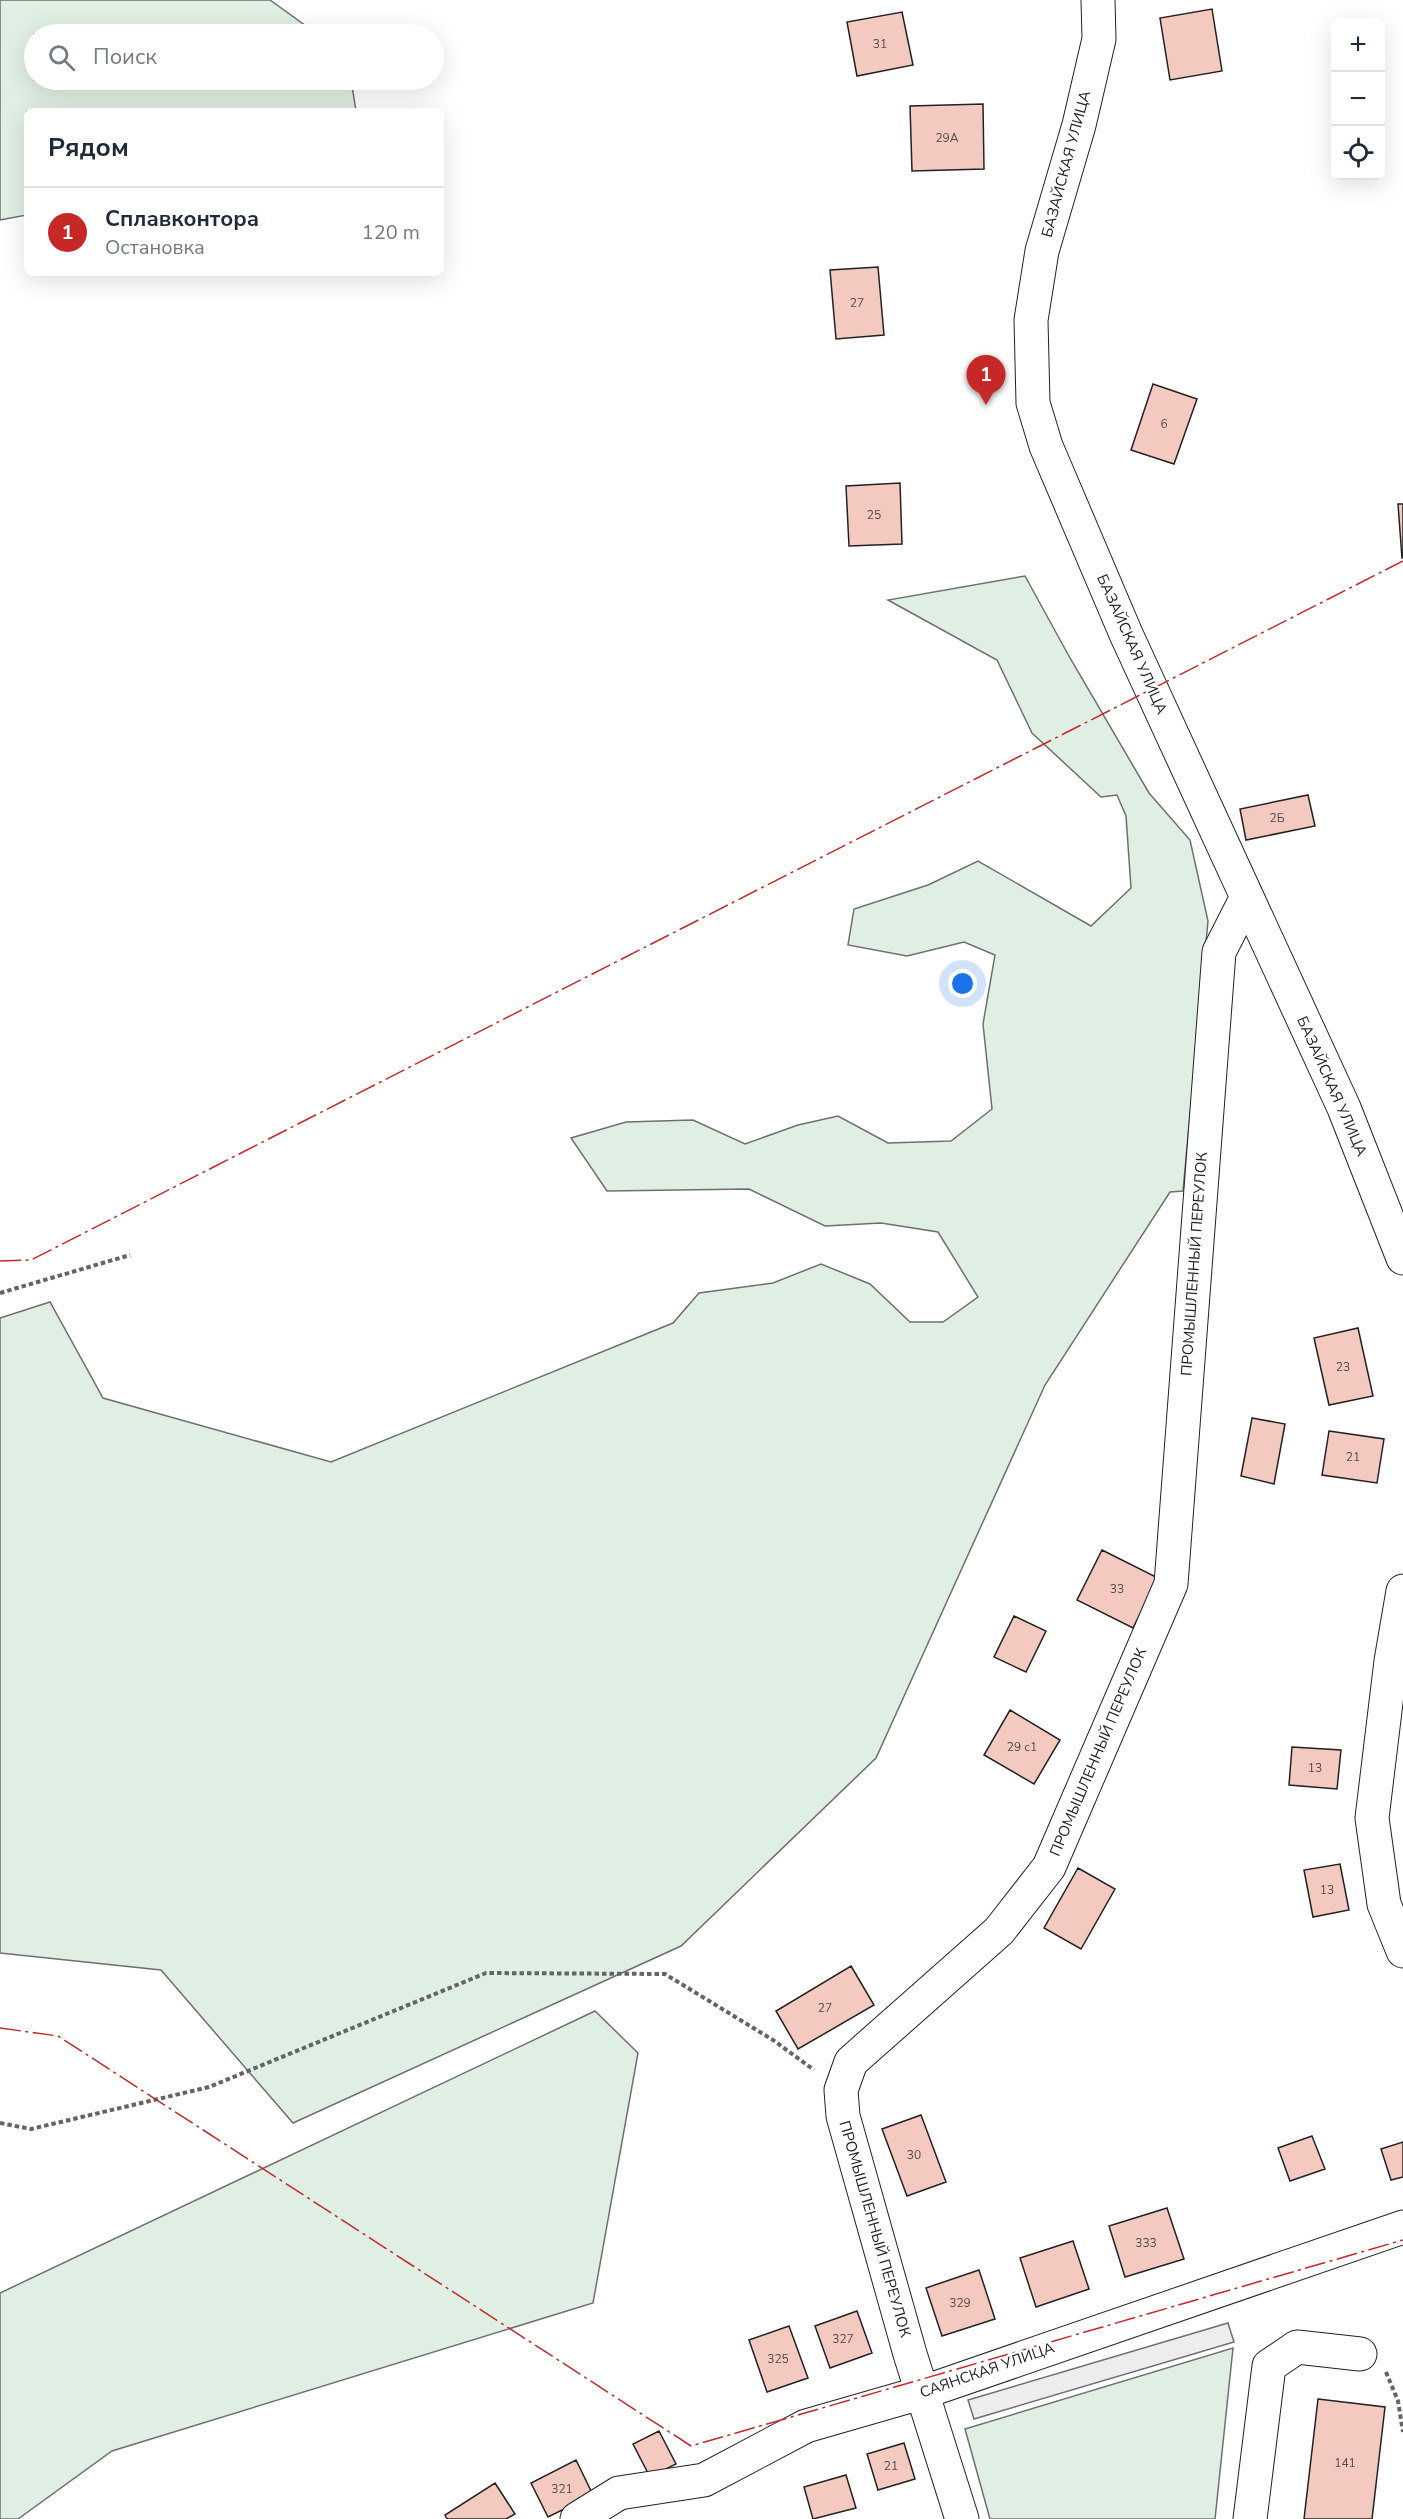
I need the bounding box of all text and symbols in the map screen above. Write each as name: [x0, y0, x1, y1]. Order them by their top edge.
map controls: [1331, 18, 1385, 180]
button: +: [1331, 18, 1385, 72]
search box: [24, 24, 444, 90]
house number: 31: [873, 36, 887, 52]
icon: search: [45, 41, 78, 74]
text: Поиск: [93, 42, 157, 72]
button: −: [1331, 72, 1385, 126]
street label: БАЗАЙСКАЯ УЛИЦА: [1037, 88, 1095, 240]
button: locate: [1331, 126, 1385, 180]
text: Рядом: [48, 130, 129, 165]
house number: 29А: [935, 130, 959, 146]
text: Сплавконтора: [105, 204, 259, 234]
text: 1: [62, 219, 74, 246]
text: 120 m: [362, 219, 420, 246]
text: Остановка: [105, 234, 205, 261]
house number: 27: [850, 295, 864, 311]
pin: 1: [966, 356, 1006, 405]
house number: 6: [1160, 416, 1168, 432]
house number: 25: [867, 507, 881, 523]
street label: БАЗАЙСКАЯ УЛИЦА: [1092, 571, 1172, 717]
house number: 2Б: [1269, 810, 1285, 826]
your location: [948, 969, 977, 998]
street label: БАЗАЙСКАЯ УЛИЦА: [1292, 1013, 1372, 1159]
street label: ПРОМЫШЛЕННЫЙ ПЕРЕУЛОК: [1176, 1151, 1212, 1377]
house number: 23: [1336, 1359, 1350, 1375]
house number: 21: [1346, 1449, 1360, 1465]
house number: 33: [1110, 1581, 1124, 1597]
street label: ПРОМЫШЛЕННЫЙ ПЕРЕУЛОК: [1045, 1645, 1151, 1859]
house number: 29 с1: [1007, 1739, 1037, 1755]
house number: 13: [1308, 1760, 1322, 1776]
house number: 13: [1320, 1882, 1334, 1898]
house number: 27: [818, 2000, 832, 2016]
street label: ПРОМЫШЛЕННЫЙ ПЕРЕУЛОК: [834, 2118, 916, 2340]
house number: 30: [907, 2147, 921, 2163]
house number: 333: [1135, 2235, 1157, 2251]
house number: 329: [949, 2295, 971, 2311]
house number: 327: [832, 2331, 854, 2347]
street label: САЯНСКАЯ УЛИЦА: [917, 2338, 1057, 2402]
house number: 325: [767, 2351, 789, 2367]
house number: 141: [1334, 2455, 1356, 2471]
house number: 21: [884, 2458, 898, 2474]
house number: 321: [551, 2481, 573, 2497]

